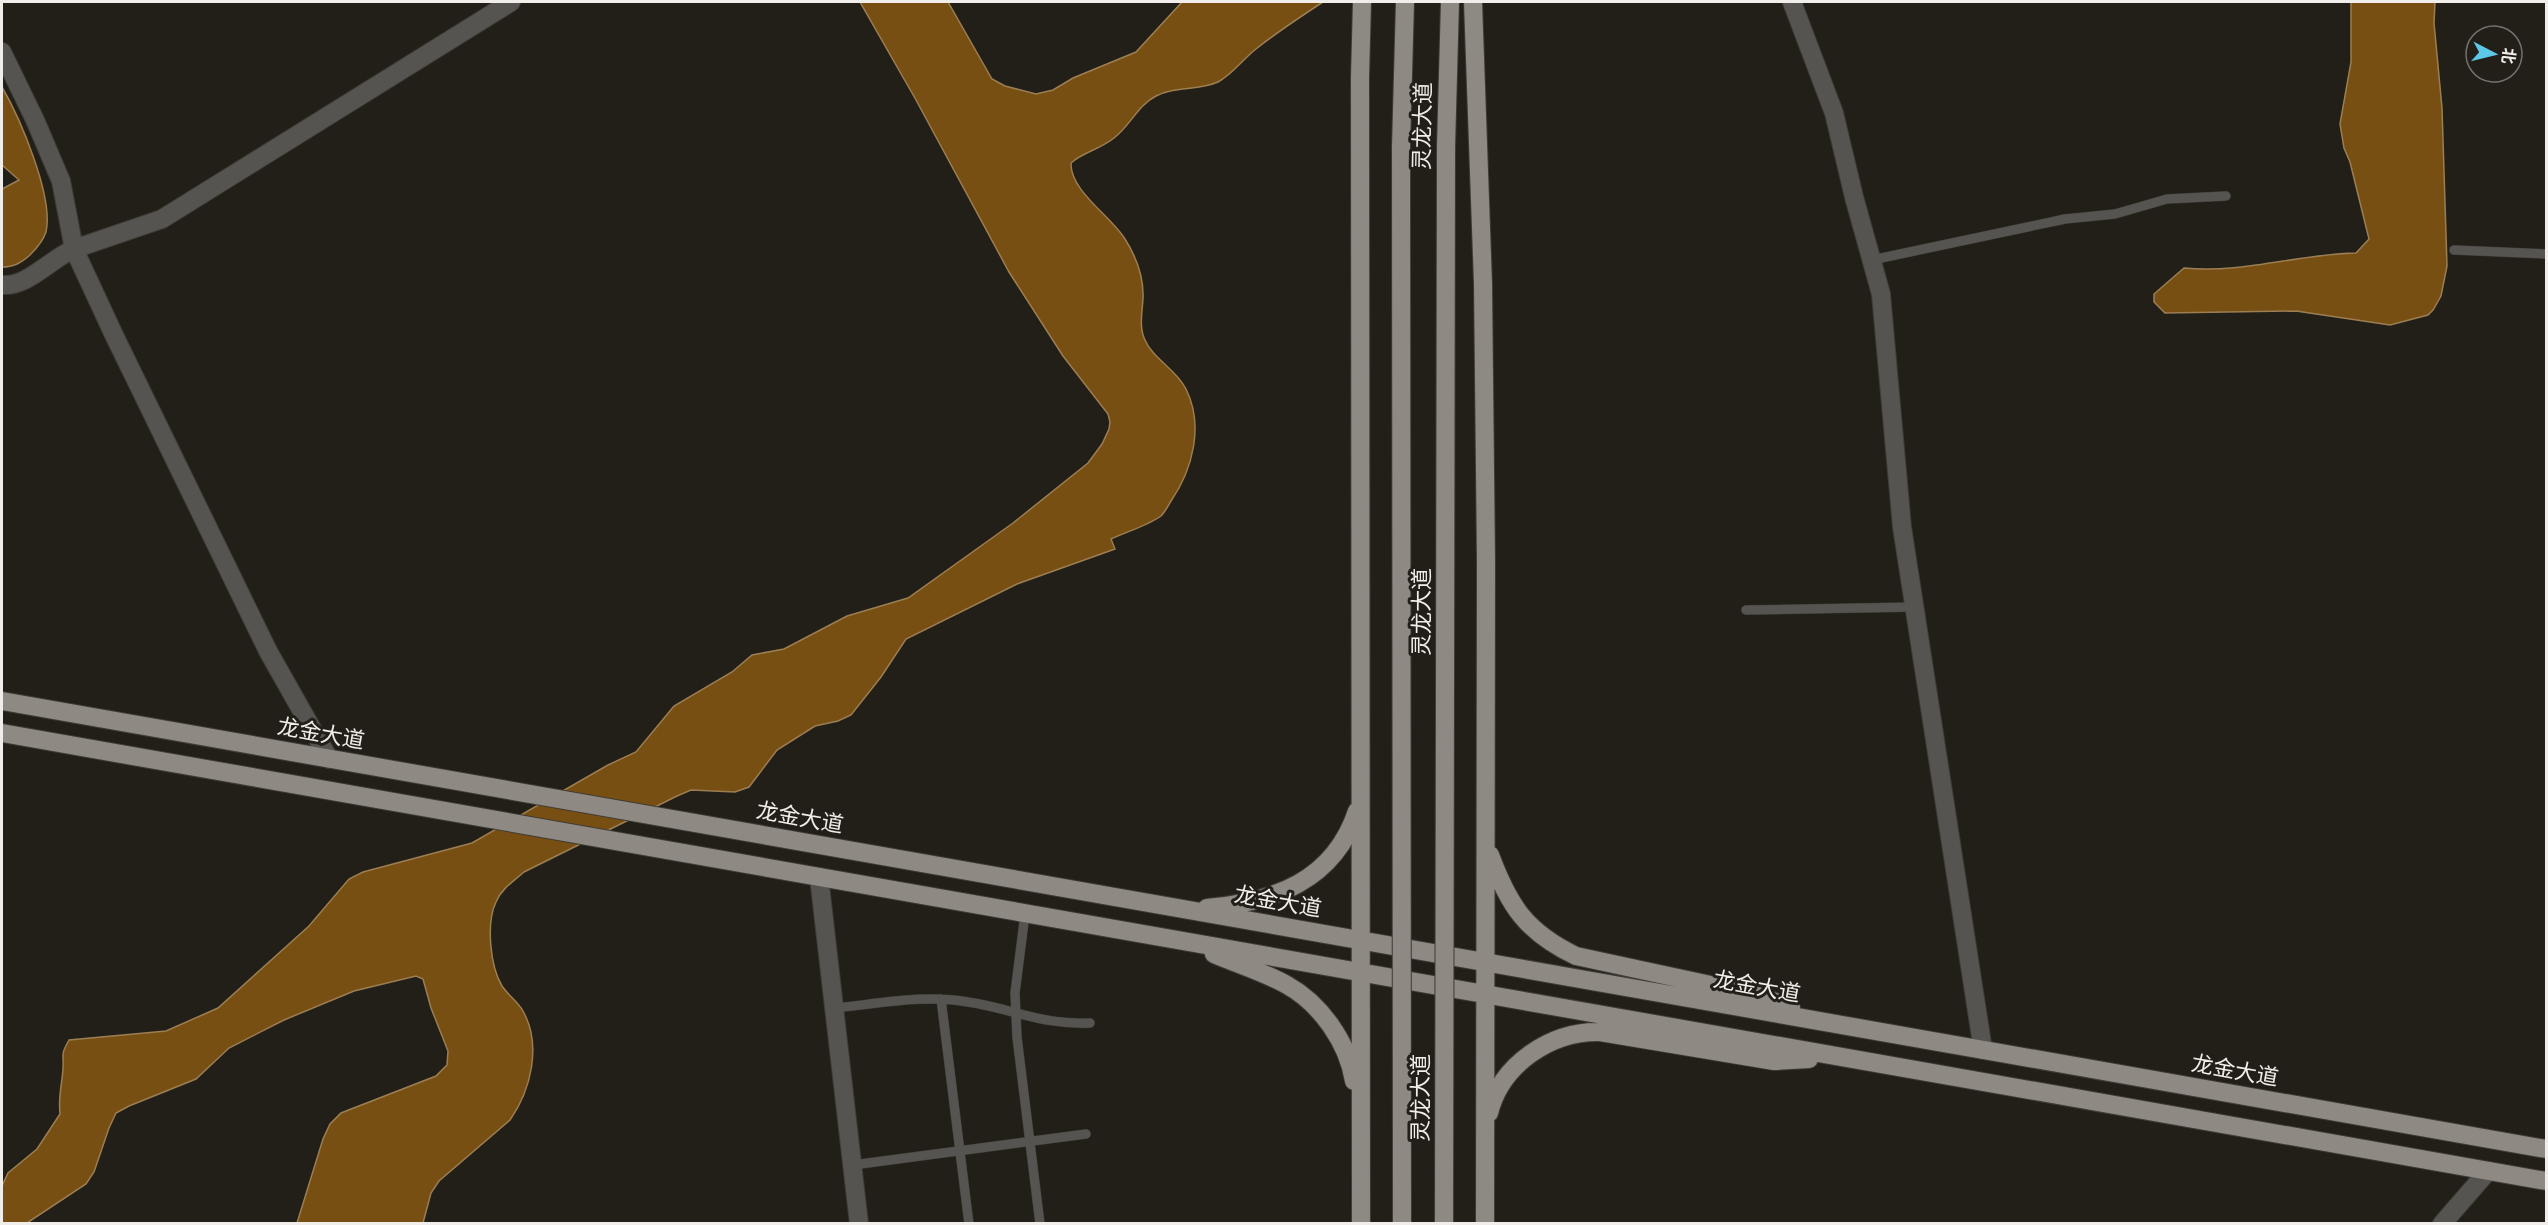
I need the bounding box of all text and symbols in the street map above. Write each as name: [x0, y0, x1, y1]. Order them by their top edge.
north arrow: [2464, 24, 2524, 84]
text: 北: [2496, 46, 2521, 65]
street label: 灵龙大道: [1405, 82, 1439, 170]
street label: 灵龙大道: [1405, 568, 1437, 656]
street label: 龙金大道: [275, 710, 367, 756]
street label: 龙金大道: [754, 794, 846, 840]
street label: 龙金大道: [1232, 878, 1324, 924]
street label: 龙金大道: [1711, 963, 1803, 1009]
street label: 龙金大道: [2189, 1047, 2281, 1093]
street label: 灵龙大道: [1404, 1054, 1436, 1142]

